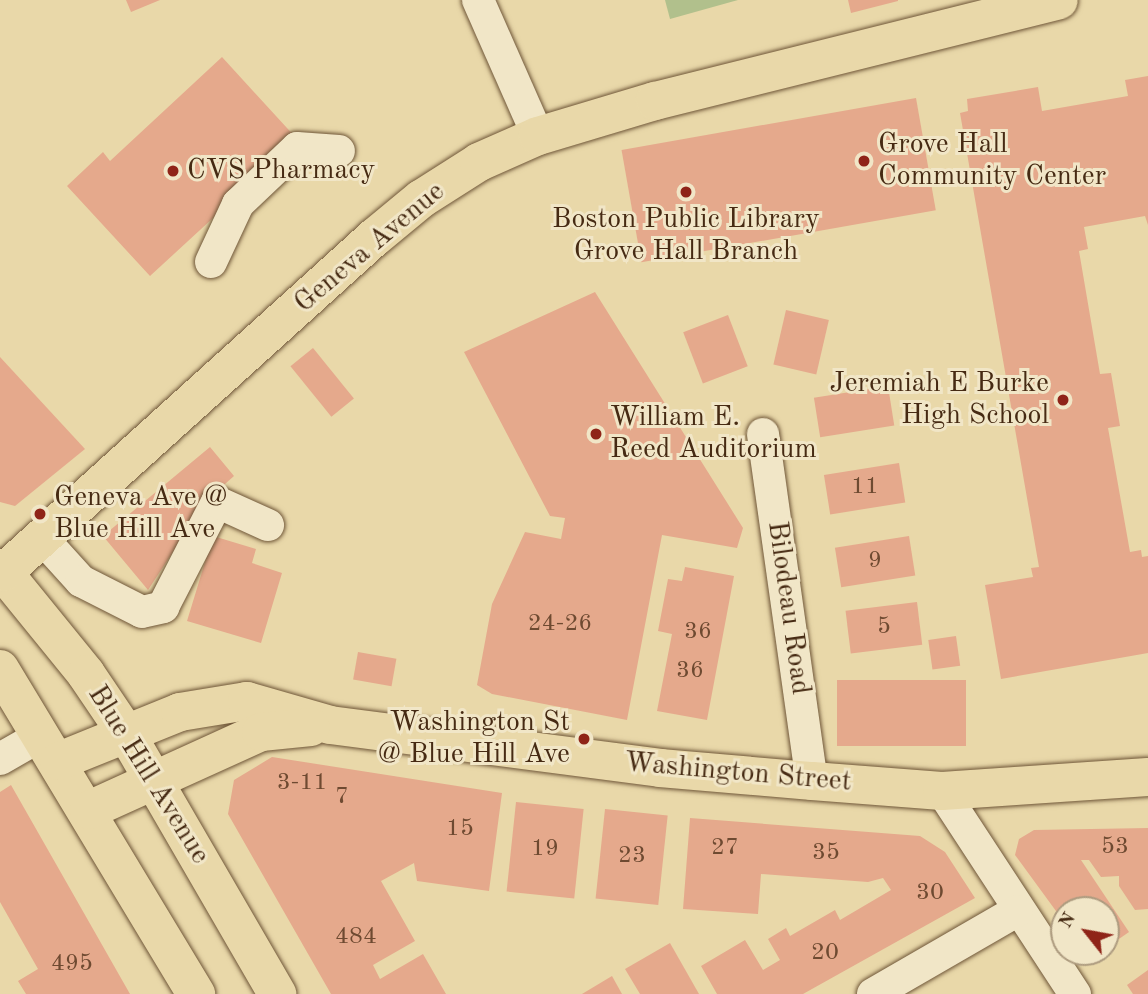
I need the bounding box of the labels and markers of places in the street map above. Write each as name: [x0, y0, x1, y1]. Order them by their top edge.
place label: Grove Hall Community Center: [878, 128, 1106, 194]
marker: Grove Hall Community Center: [856, 153, 872, 169]
place label: CVS Pharmacy: [187, 154, 375, 188]
marker: CVS Pharmacy: [165, 163, 181, 179]
marker: Boston Public Library Grove Hall Branch: [678, 184, 694, 200]
place label: Boston Public Library Grove Hall Branch: [552, 203, 820, 269]
place label: Jeremiah E Burke High School: [830, 367, 1049, 433]
marker: Jeremiah E Burke High School: [1055, 392, 1071, 408]
place label: William E. Reed Auditorium: [610, 401, 817, 467]
marker: William E. Reed Auditorium: [588, 426, 604, 442]
place label: Geneva Ave @ Blue Hill Ave: [54, 481, 227, 547]
marker: Geneva Ave @ Blue Hill Ave: [32, 506, 48, 522]
place label: Washington St @ Blue Hill Ave: [378, 706, 570, 772]
marker: Washington St @ Blue Hill Ave: [576, 731, 592, 747]

